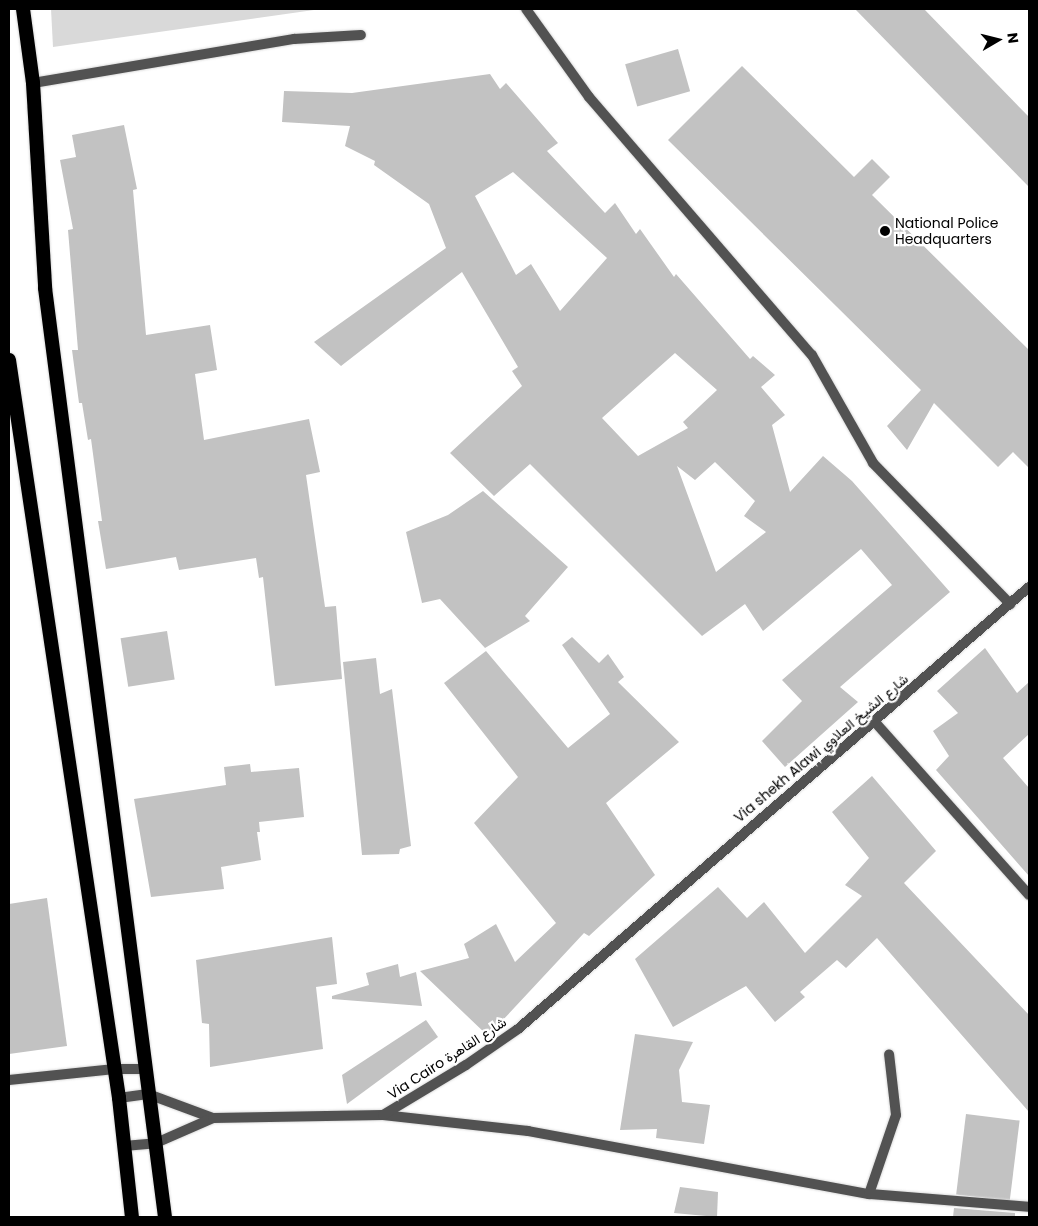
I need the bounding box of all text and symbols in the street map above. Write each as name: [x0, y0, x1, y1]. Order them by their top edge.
north arrow: [973, 15, 1023, 65]
text: N: [1002, 31, 1023, 45]
place label: National Police Headquarters: [895, 215, 999, 248]
marker: National Police Headquarters: [879, 225, 891, 237]
street label: Via shekh Alawi شارع الشيخ العلاوي: [731, 670, 911, 826]
street label: Via Cairo شارع القاهرة: [385, 1013, 509, 1103]

